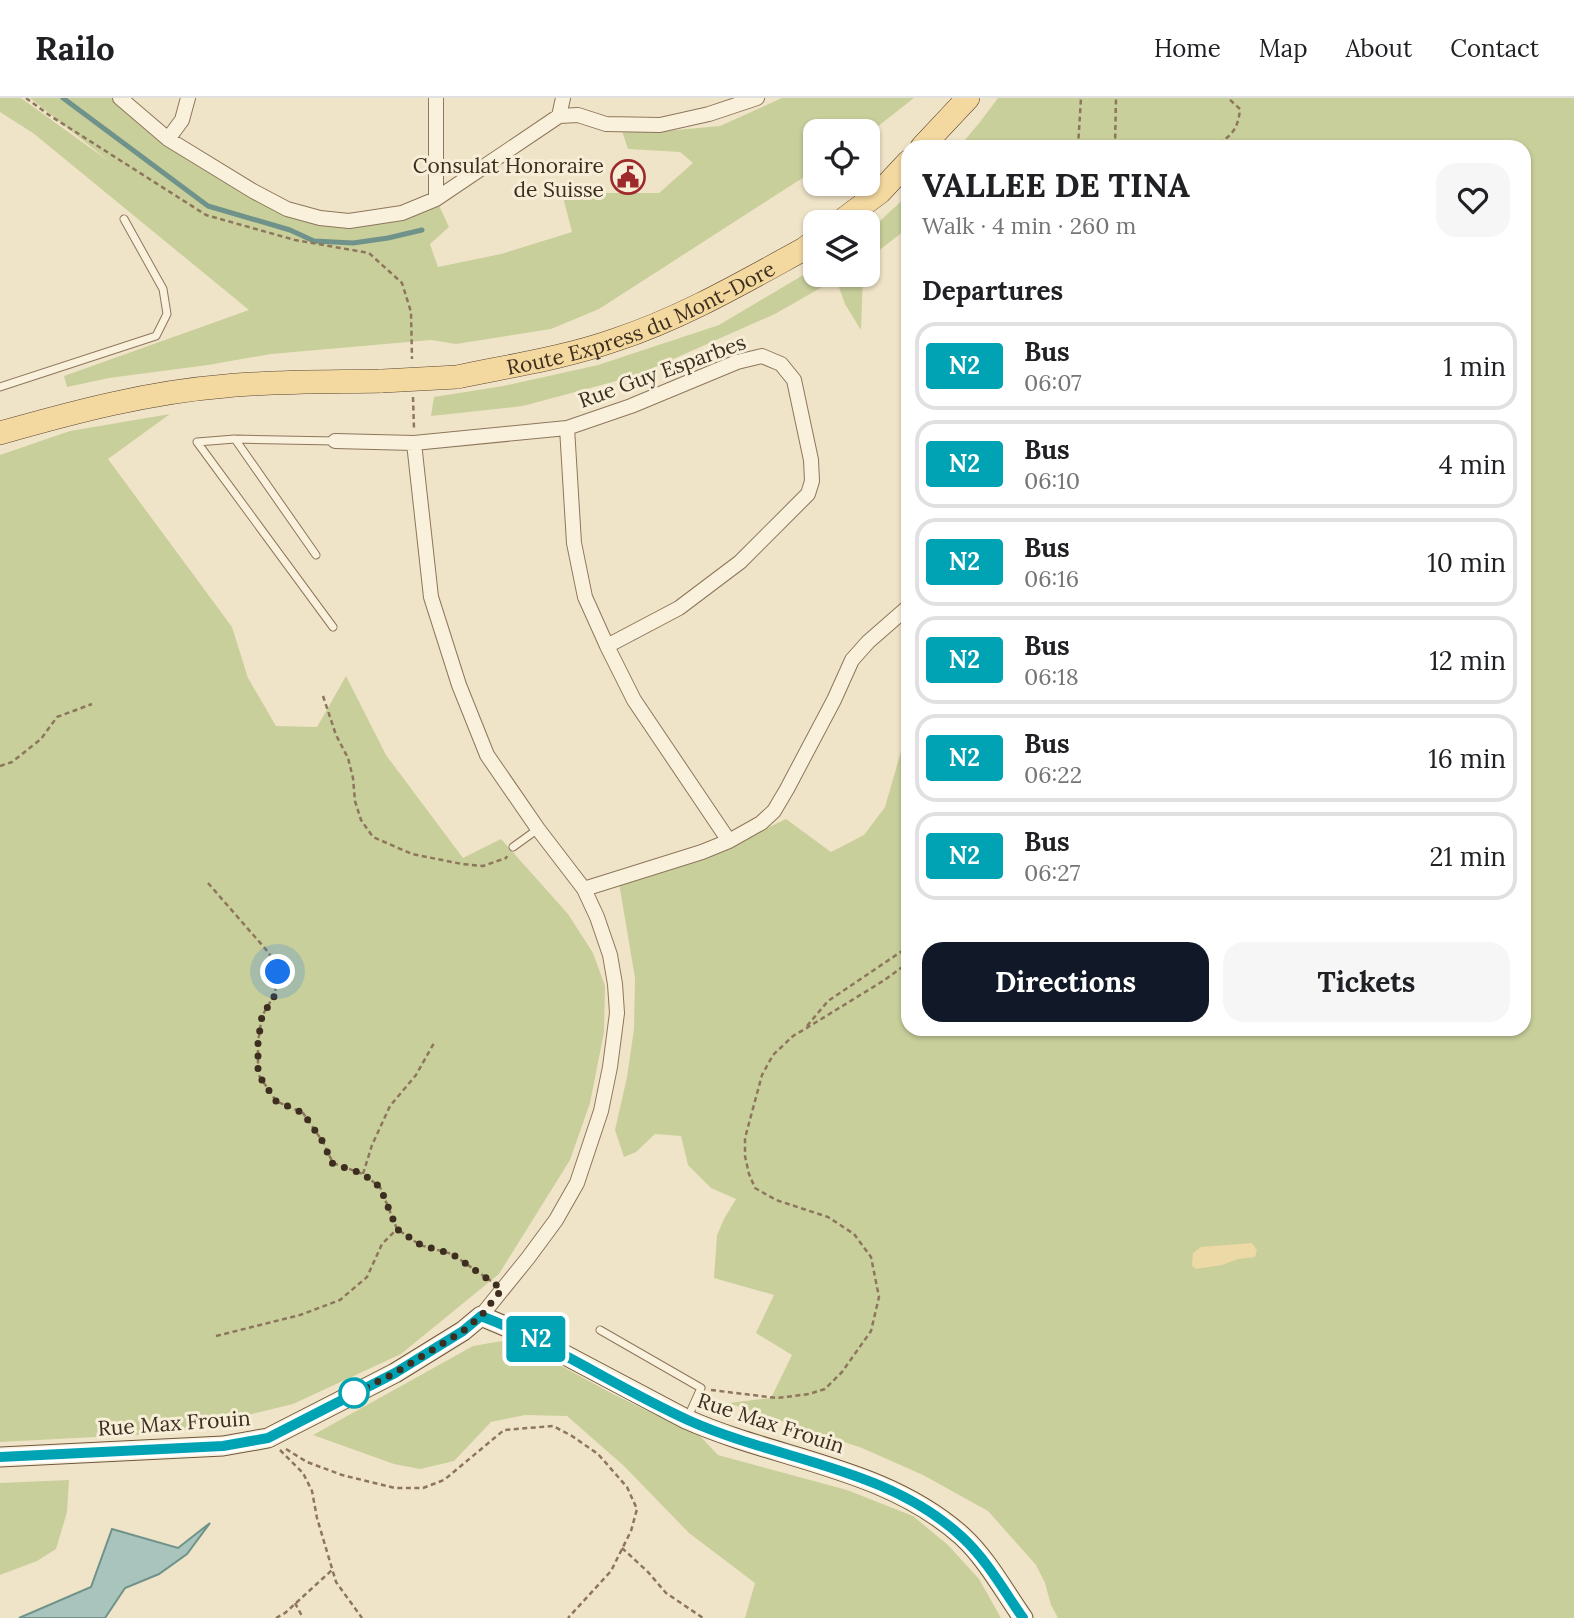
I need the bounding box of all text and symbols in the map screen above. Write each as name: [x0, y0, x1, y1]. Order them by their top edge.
text: Railo: [35, 27, 115, 69]
text: Home: [1154, 33, 1221, 64]
text: Map: [1259, 33, 1308, 64]
text: About: [1346, 33, 1412, 64]
text: Contact: [1450, 33, 1539, 64]
map controls: [803, 119, 880, 287]
button: locate: [803, 119, 880, 196]
place label: Consulat Honoraire de Suisse: [413, 152, 604, 203]
public building icon: Consulat Honoraire de Suisse: [609, 158, 647, 196]
button: heart: [1436, 163, 1510, 237]
text: VALLEE DE TINA: [922, 164, 1190, 206]
button: layers: [803, 210, 880, 287]
text: Walk · 4 min · 260 m: [922, 211, 1136, 240]
street label: Route Express du Mont-Dore: [504, 254, 779, 380]
text: Departures: [922, 274, 1063, 307]
street label: Rue Guy Esparbes: [575, 328, 749, 414]
text: Bus: [1024, 335, 1070, 368]
text: N2: [949, 350, 980, 381]
text: 1 min: [1443, 350, 1506, 383]
text: 06:07: [1024, 368, 1082, 397]
text: Bus: [1024, 433, 1070, 466]
text: N2: [949, 448, 980, 479]
text: 4 min: [1439, 448, 1506, 481]
text: 06:10: [1024, 466, 1080, 495]
text: Bus: [1024, 531, 1070, 564]
text: N2: [949, 546, 980, 577]
text: 10 min: [1427, 546, 1506, 579]
text: 06:16: [1024, 564, 1079, 593]
text: Bus: [1024, 629, 1070, 662]
text: N2: [949, 644, 980, 675]
text: 12 min: [1429, 644, 1506, 677]
text: 06:18: [1024, 662, 1079, 691]
text: Bus: [1024, 727, 1070, 760]
text: N2: [949, 742, 980, 773]
text: 16 min: [1428, 742, 1506, 775]
text: 06:22: [1024, 760, 1082, 789]
text: Bus: [1024, 825, 1070, 858]
text: N2: [949, 840, 980, 871]
text: 21 min: [1429, 840, 1506, 873]
text: 06:27: [1024, 858, 1080, 887]
button: Directions: [922, 942, 1209, 1022]
button: Tickets: [1223, 942, 1510, 1022]
your location: [260, 954, 295, 989]
line badge: N2: [504, 1316, 568, 1362]
text: N2: [520, 1323, 552, 1354]
unlabelled marker: [339, 1378, 369, 1408]
street label: Rue Max Frouin: [694, 1387, 848, 1460]
street label: Rue Max Frouin: [97, 1404, 252, 1442]

